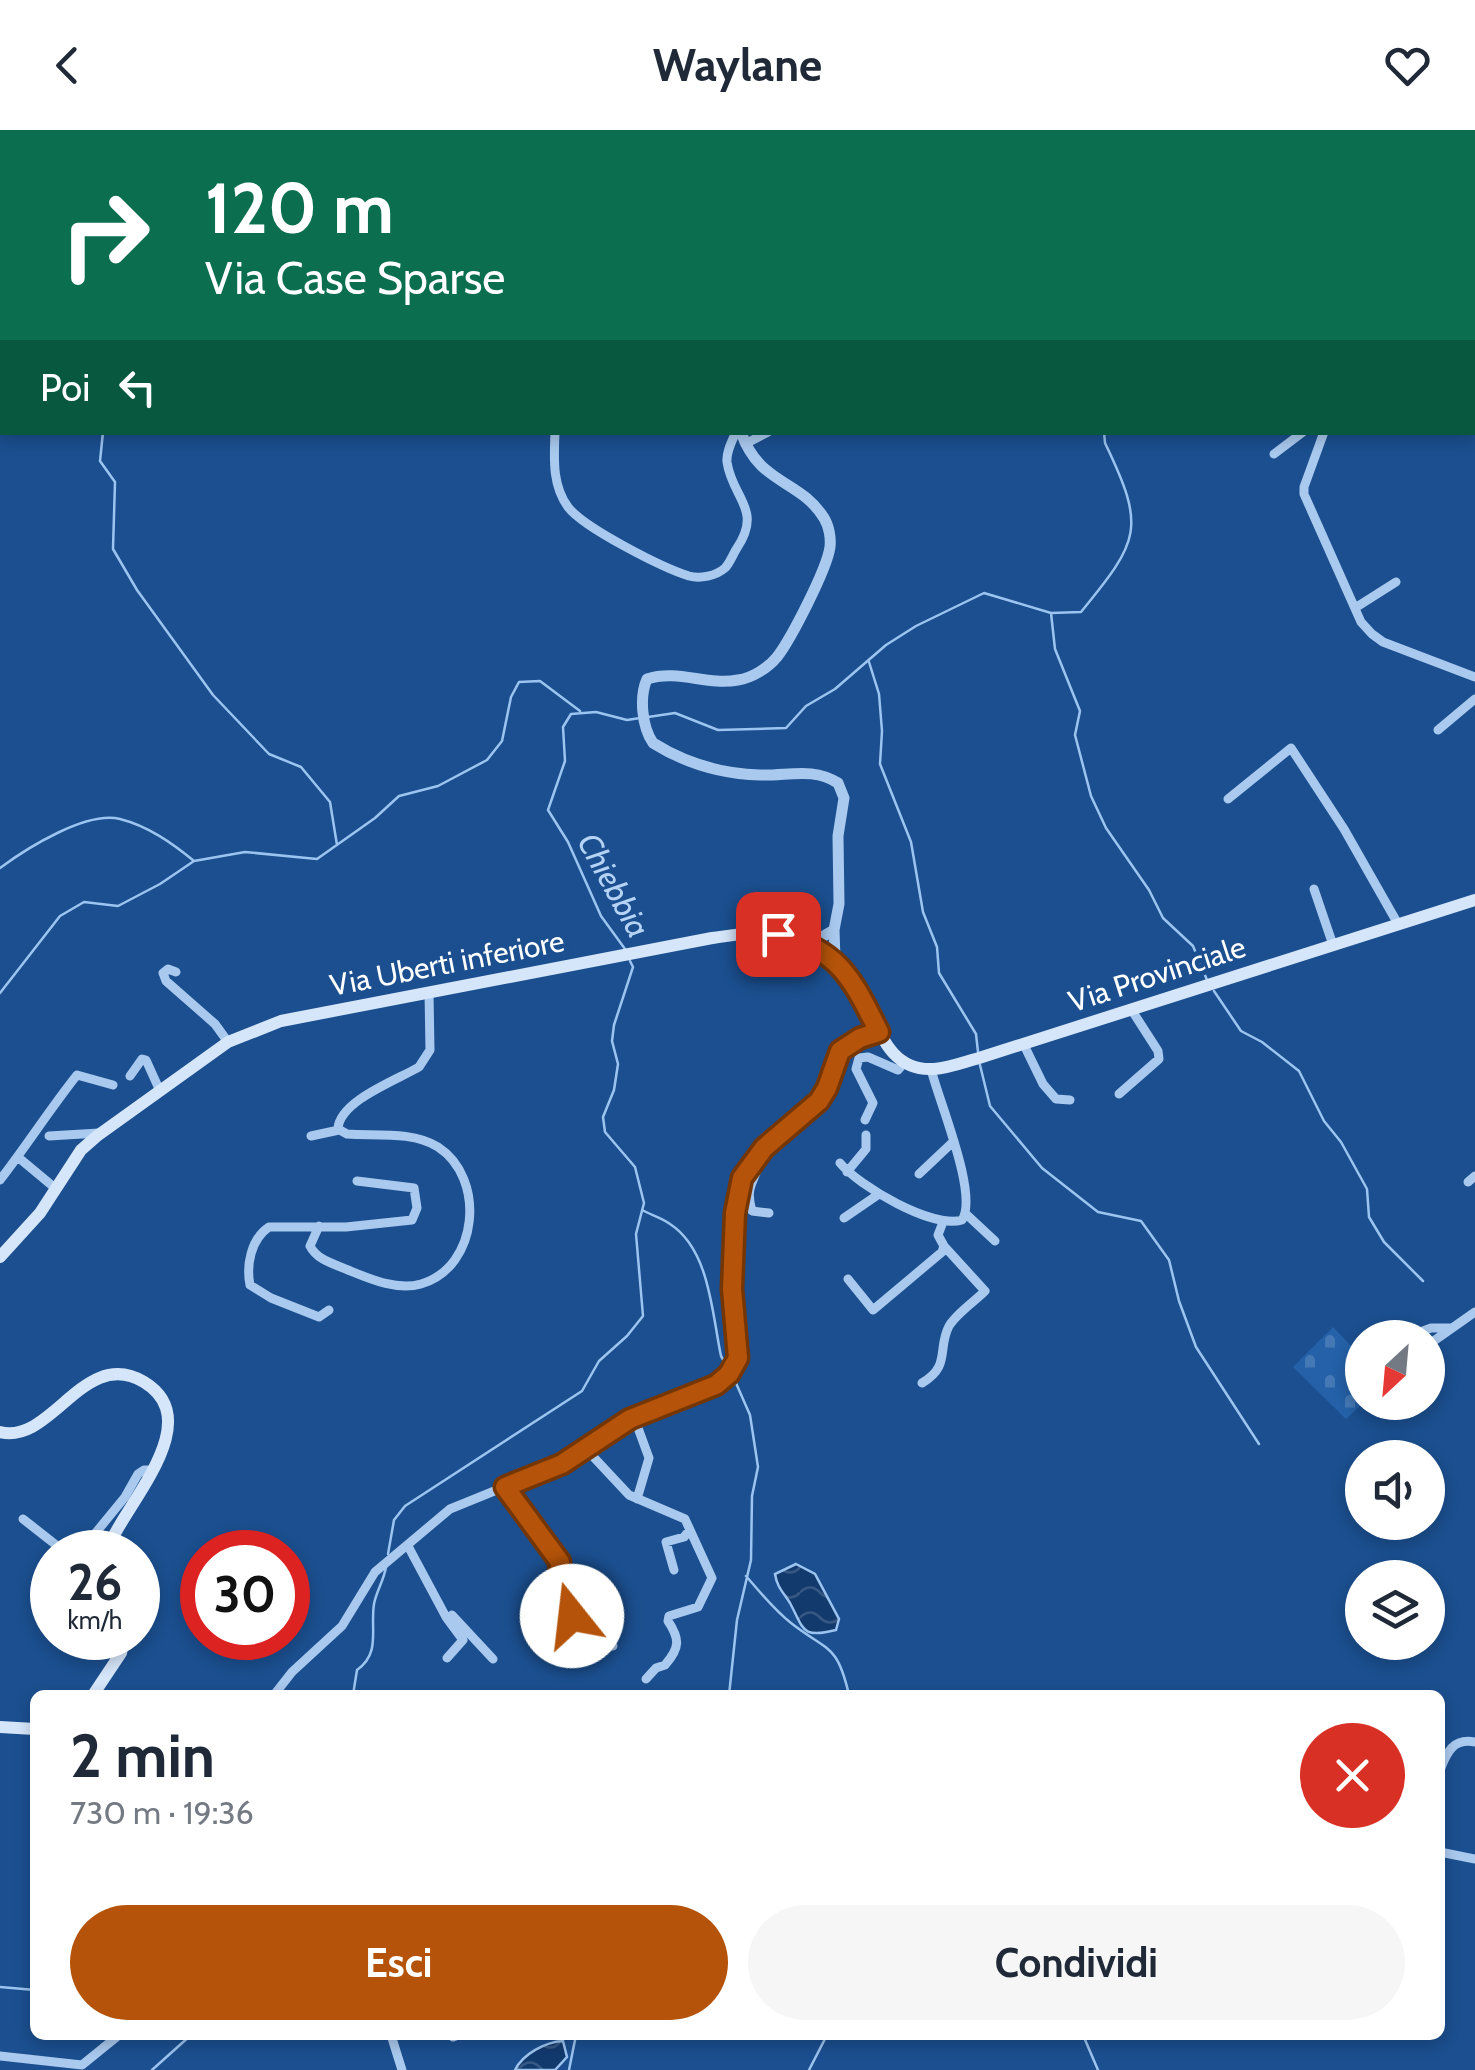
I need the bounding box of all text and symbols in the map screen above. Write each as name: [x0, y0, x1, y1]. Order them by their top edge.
icon: back: [40, 38, 95, 93]
text: Waylane: [653, 38, 822, 92]
icon: heart: [1380, 38, 1435, 93]
text: 120 m: [205, 165, 394, 251]
icon: right: [40, 170, 170, 300]
text: Via Case Sparse: [205, 251, 505, 305]
icon: left: [110, 360, 165, 415]
text: Poi: [40, 364, 90, 411]
water label: Chiebbia: [570, 826, 658, 944]
pin: [736, 892, 821, 977]
icon: arrive: [751, 907, 806, 962]
street label: Via Uberti inferiore: [327, 922, 567, 1004]
street label: Via Provinciale: [1064, 928, 1250, 1020]
north arrow: [1345, 1320, 1445, 1420]
map controls: [1345, 1320, 1445, 1660]
button: sound: [1345, 1440, 1445, 1540]
speed limit sign: 30: [180, 1530, 310, 1660]
text: 26: [68, 1552, 122, 1613]
button: layers: [1345, 1560, 1445, 1660]
position arrow: [520, 1564, 624, 1668]
text: km/h: [68, 1605, 122, 1635]
text: 2 min: [70, 1719, 215, 1792]
button: close: [1300, 1723, 1405, 1828]
text: 730 m · 19:36: [70, 1793, 254, 1832]
button: Esci: [70, 1905, 728, 2020]
button: Condividi: [748, 1905, 1405, 2020]

